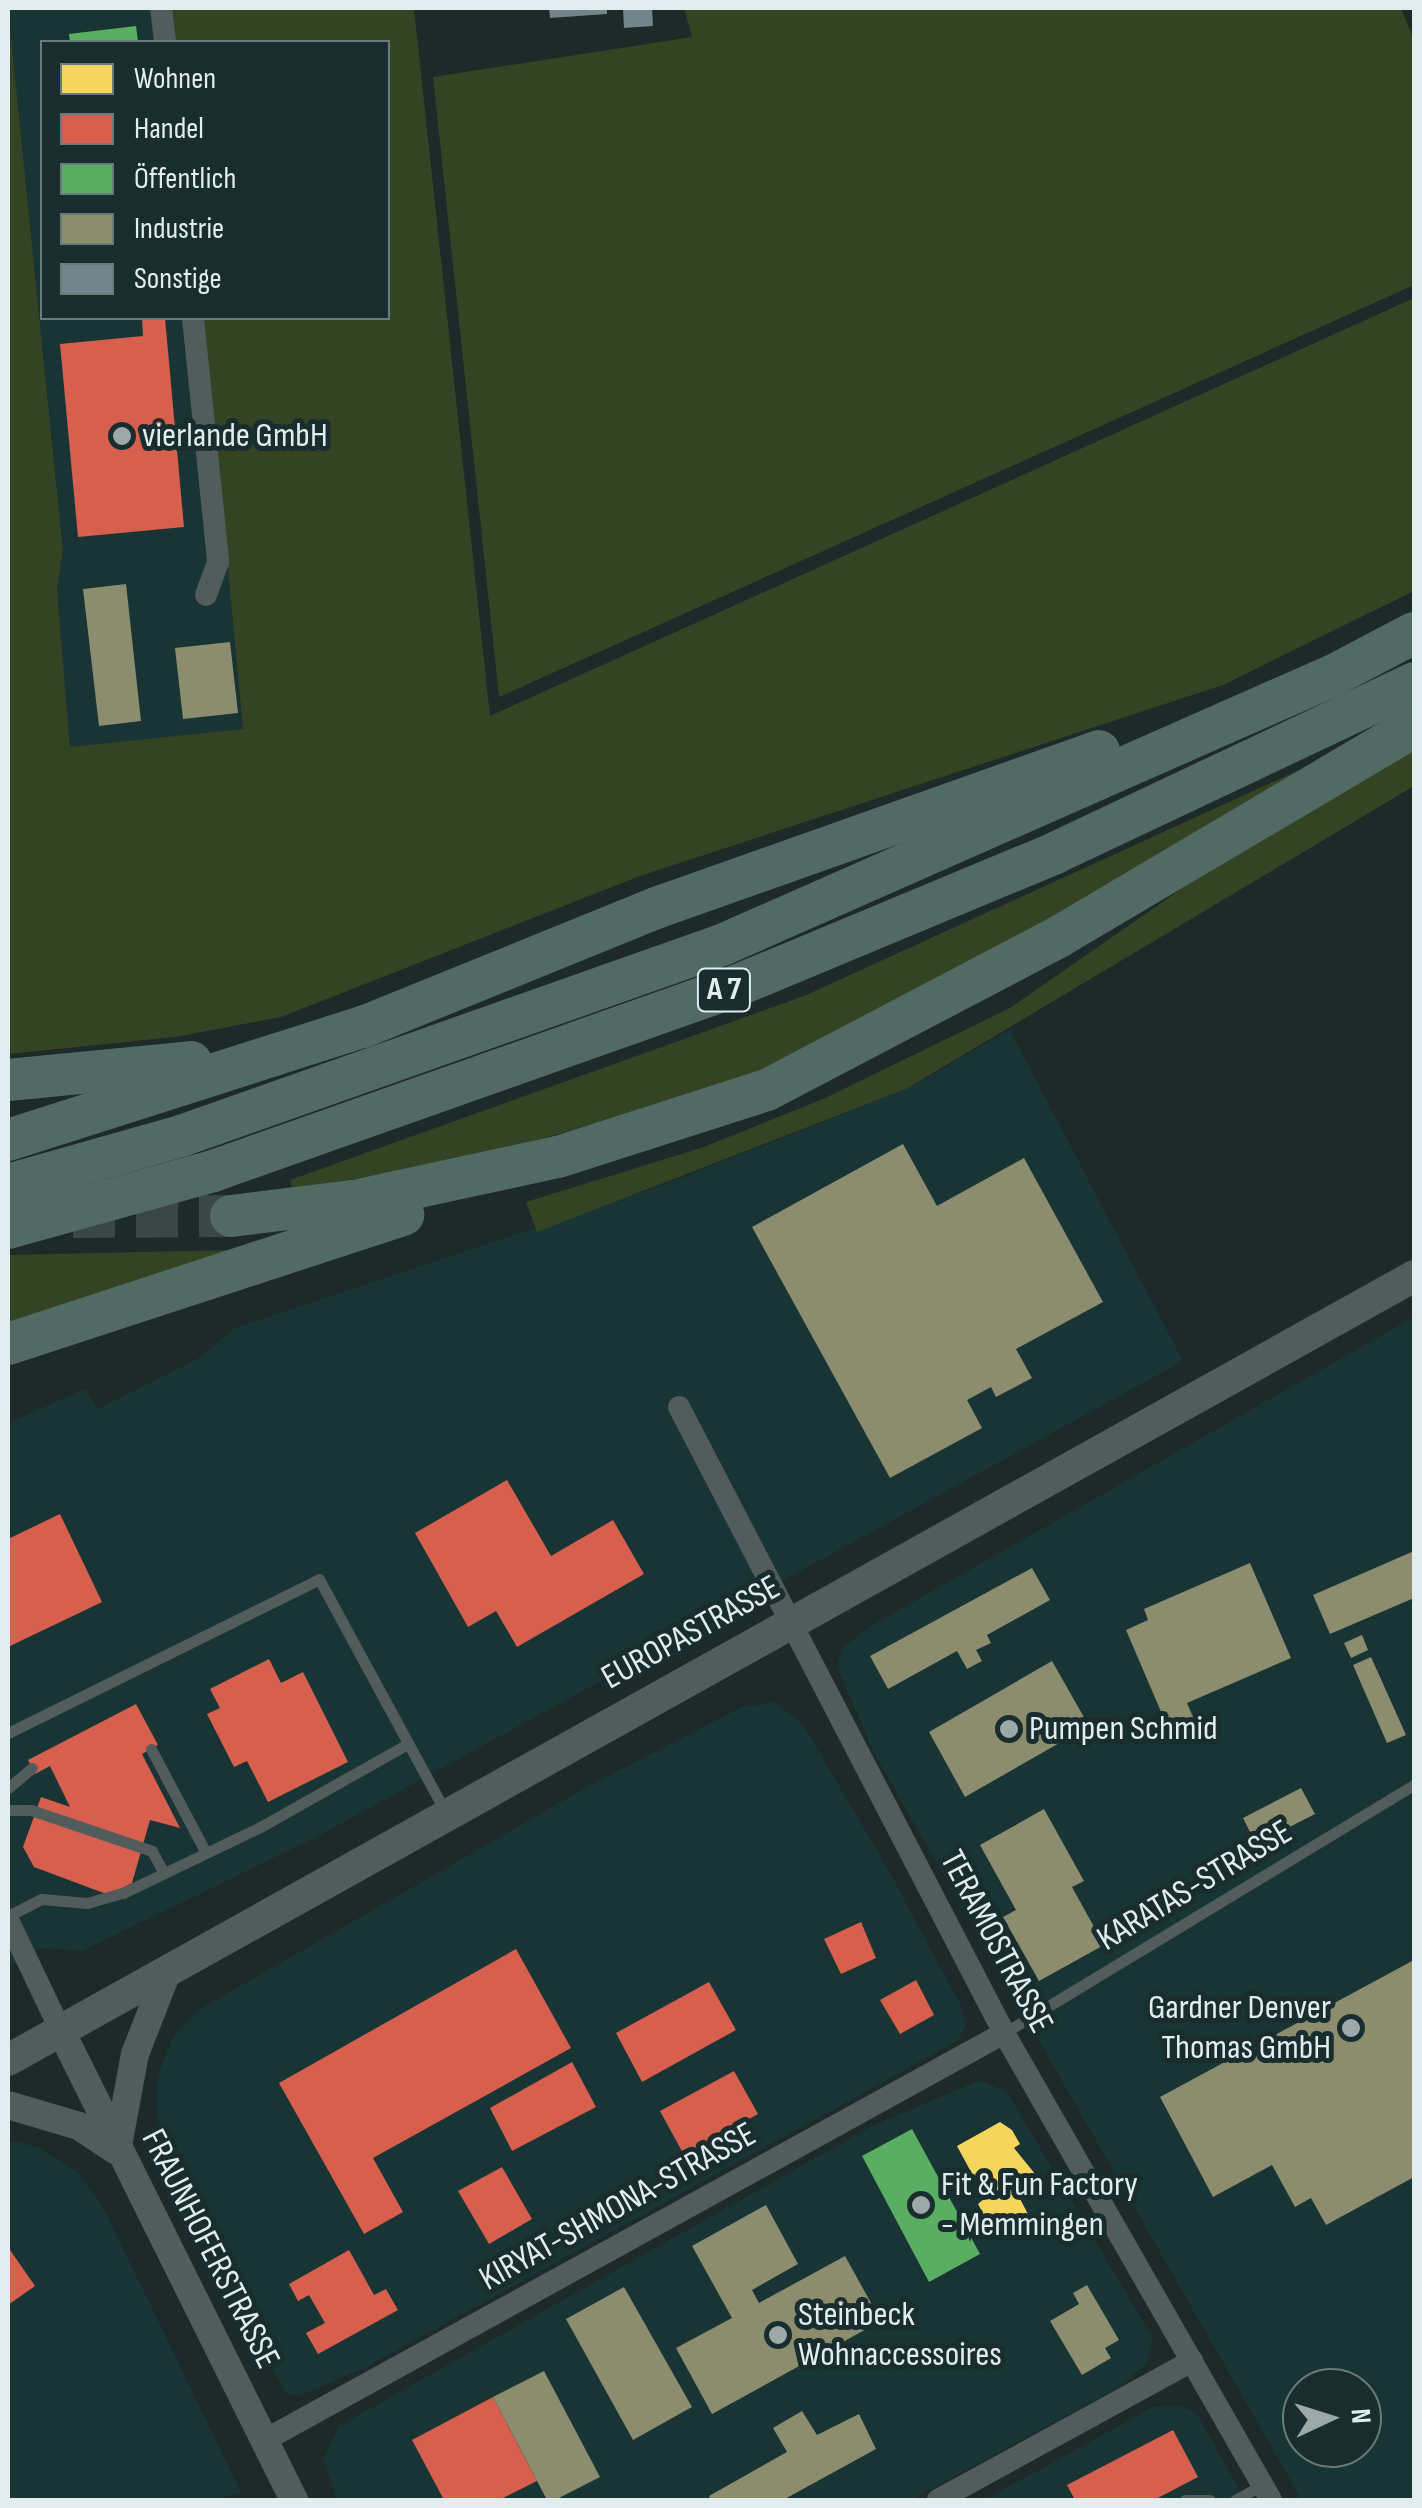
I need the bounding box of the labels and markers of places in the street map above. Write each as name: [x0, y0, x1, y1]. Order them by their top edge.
place label: vierlande GmbH: [142, 415, 328, 457]
marker: vierlande GmbH: [111, 425, 133, 447]
place label: Pumpen Schmid: [1029, 1708, 1218, 1750]
marker: Pumpen Schmid: [998, 1718, 1020, 1740]
place label: Gardner Denver Thomas GmbH: [1148, 1987, 1331, 2069]
marker: Gardner Denver Thomas GmbH: [1340, 2017, 1362, 2039]
place label: Fit & Fun Factory - Memmingen: [941, 2164, 1138, 2246]
marker: Fit & Fun Factory - Memmingen: [910, 2194, 932, 2216]
place label: Steinbeck Wohnaccessoires: [798, 2294, 1002, 2376]
marker: Steinbeck Wohnaccessoires: [767, 2324, 789, 2346]

